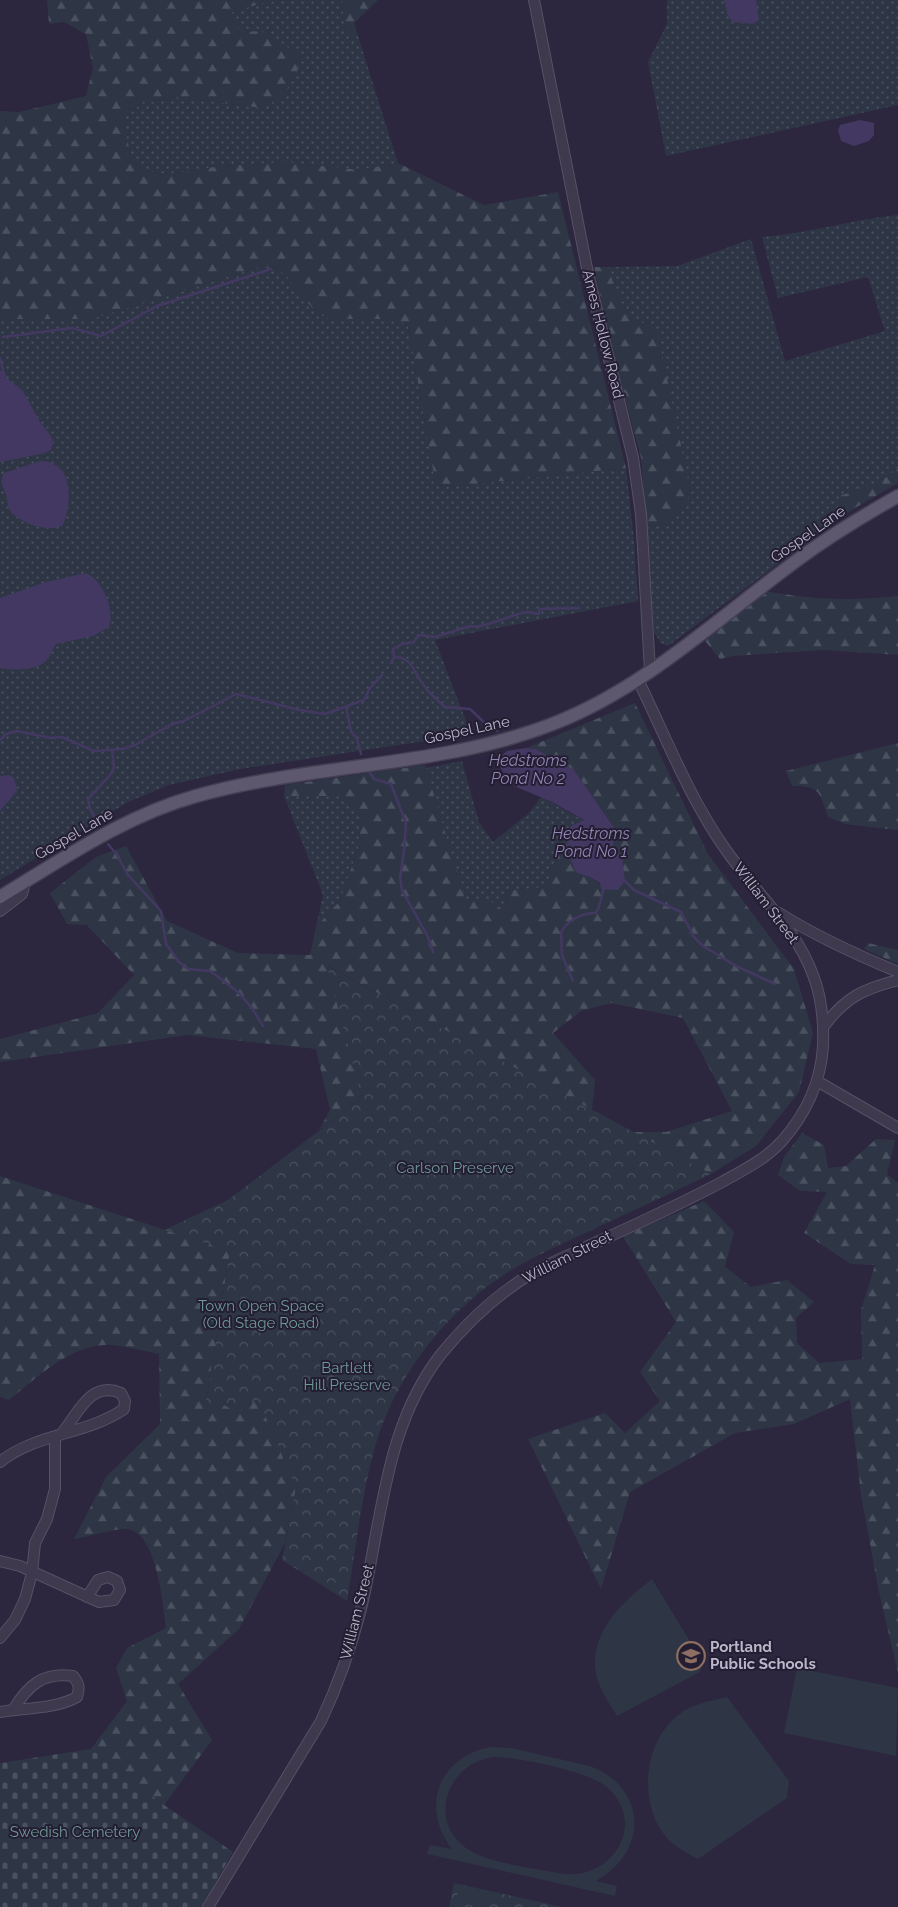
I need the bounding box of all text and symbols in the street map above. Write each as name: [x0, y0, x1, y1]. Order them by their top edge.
street label: Ames Hollow Road: [578, 268, 628, 400]
street label: Gospel Lane: [767, 502, 849, 566]
street label: Gospel Lane: [423, 712, 512, 748]
water label: Hedstroms Pond No 2: [489, 751, 567, 788]
street label: Gospel Lane: [32, 804, 116, 864]
water label: Hedstroms Pond No 1: [552, 824, 630, 861]
street label: William Street: [729, 859, 803, 947]
park label: Carlson Preserve: [396, 1159, 514, 1177]
street label: William Street: [519, 1227, 615, 1287]
park label: Town Open Space (Old Stage Road): [198, 1297, 324, 1332]
park label: Bartlett Hill Preserve: [304, 1359, 391, 1394]
street label: William Street: [336, 1562, 378, 1662]
place label: Portland Public Schools: [710, 1638, 816, 1673]
school or university icon: Portland Public Schools: [676, 1641, 706, 1671]
park label: Swedish Cemetery: [10, 1823, 140, 1841]

